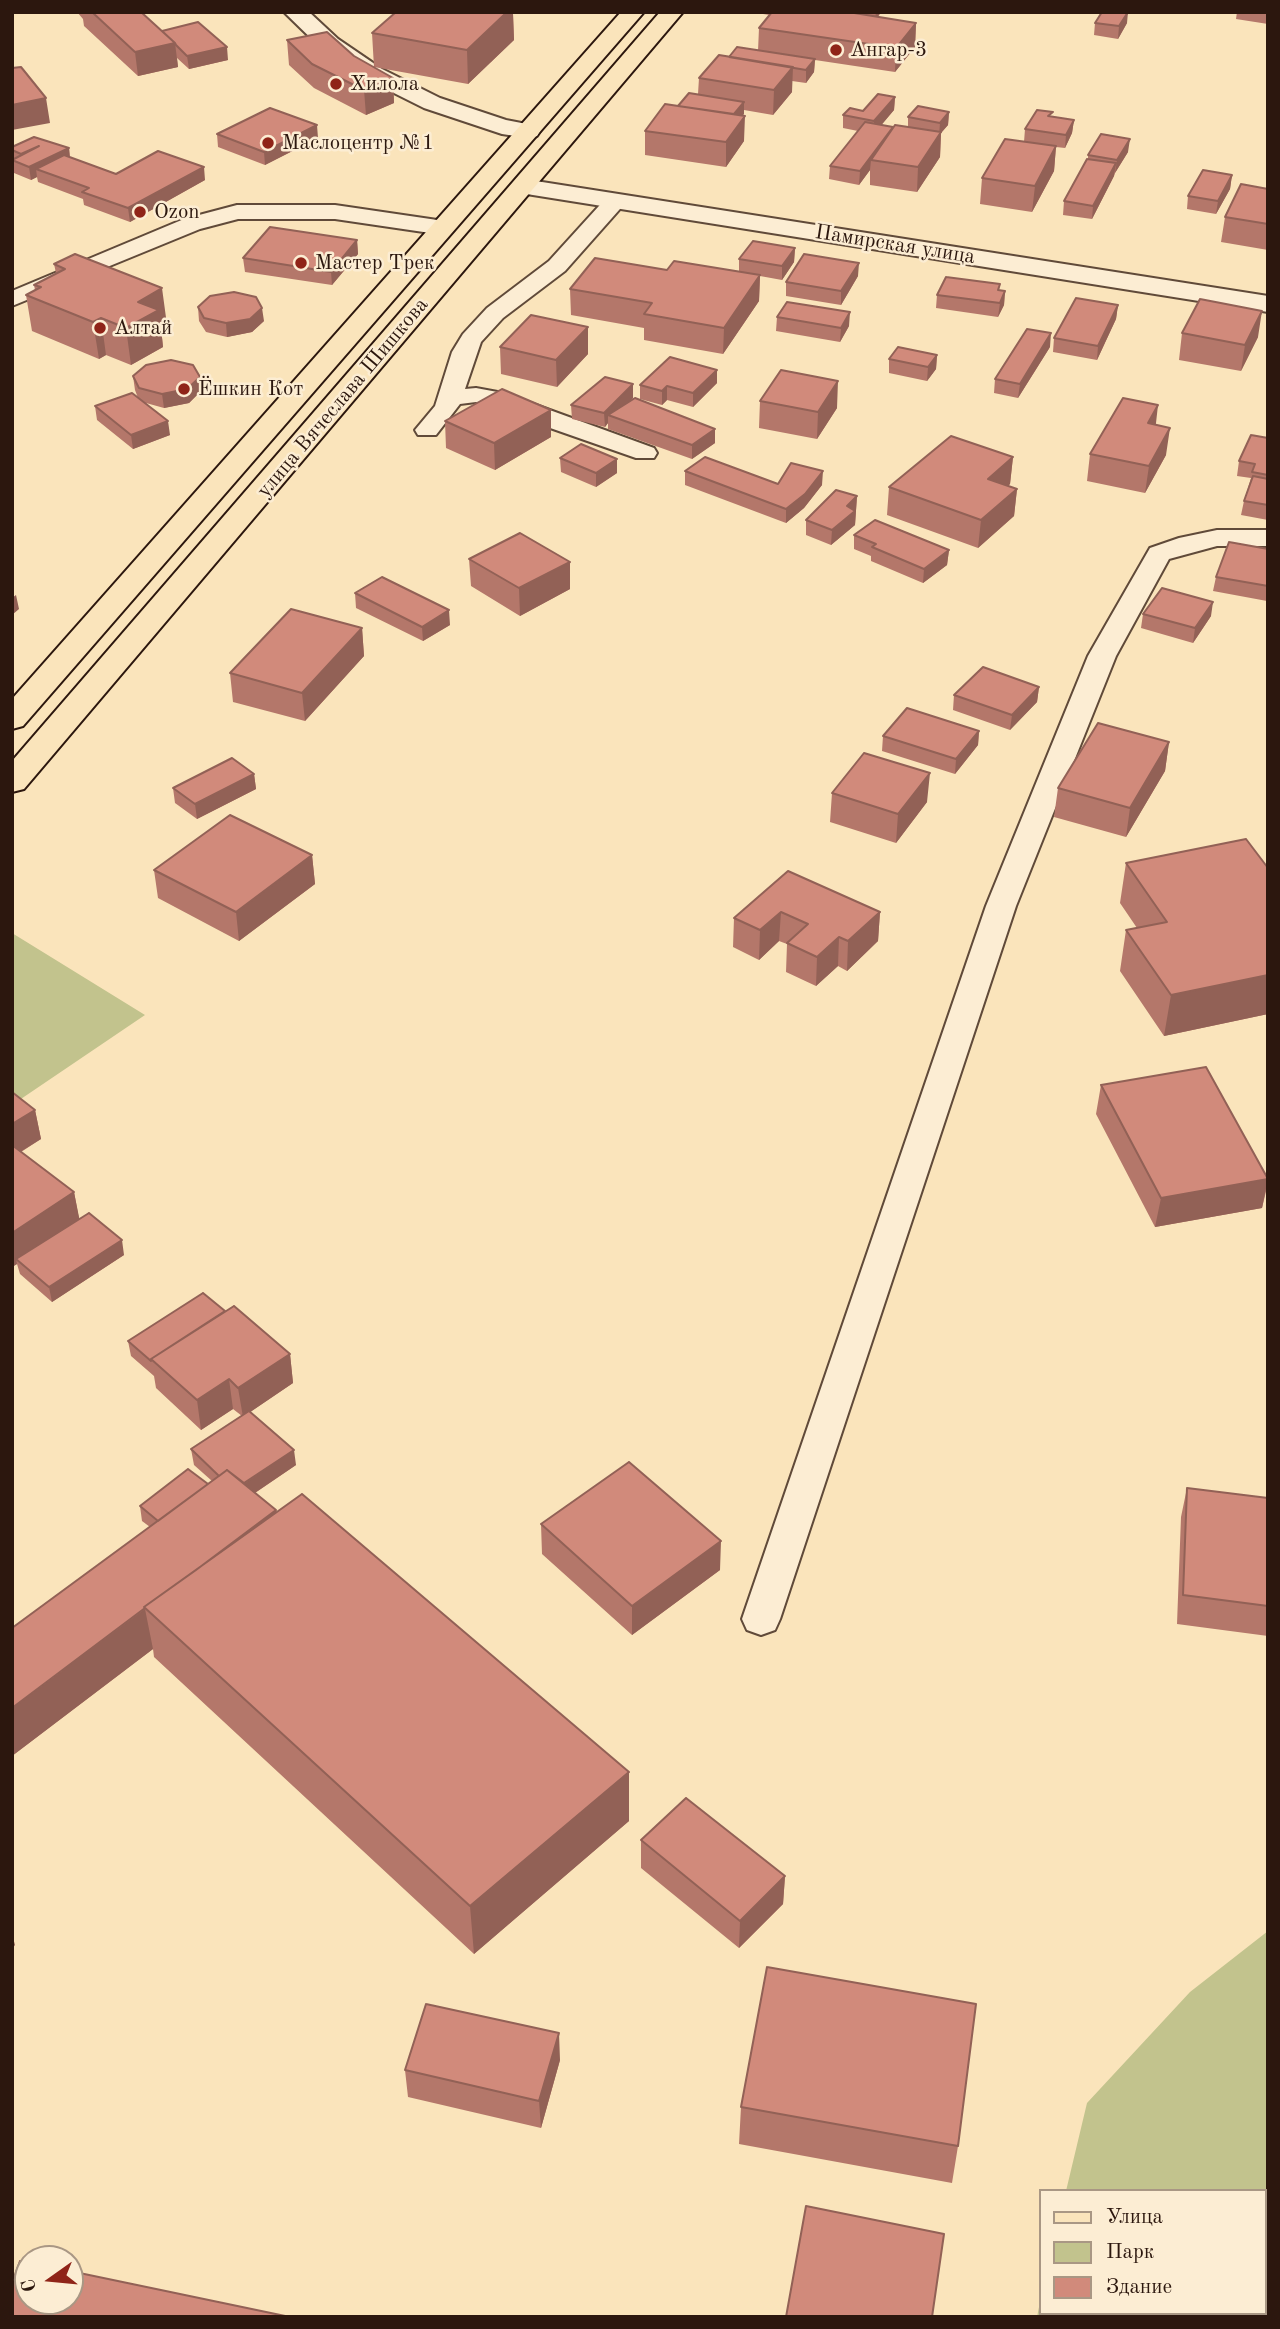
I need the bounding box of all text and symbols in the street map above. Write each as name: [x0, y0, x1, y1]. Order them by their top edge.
place label: Ангар-3: [850, 37, 927, 63]
marker: Ангар-3: [828, 42, 844, 58]
place label: Хилола: [350, 71, 419, 97]
marker: Хилола: [328, 76, 344, 92]
place label: Маслоцентр №1: [282, 130, 434, 156]
marker: Маслоцентр №1: [260, 135, 276, 151]
place label: Ozon: [154, 199, 200, 225]
marker: Ozon: [132, 204, 148, 220]
street label: Памирская улица: [813, 220, 977, 270]
place label: Мастер Трек: [315, 250, 435, 276]
marker: Мастер Трек: [293, 255, 309, 271]
street label: улица Вячеслава Шишкова: [252, 293, 434, 503]
place label: Алтай: [114, 315, 172, 341]
marker: Алтай: [92, 320, 108, 336]
place label: Ёшкин Кот: [198, 376, 303, 402]
marker: Ёшкин Кот: [176, 381, 192, 397]
legend: [1038, 2189, 1266, 2315]
text: Улица: [1106, 2207, 1163, 2228]
text: Парк: [1106, 2242, 1154, 2263]
north arrow: [14, 2245, 84, 2315]
text: С: [19, 2277, 41, 2294]
text: Здание: [1106, 2277, 1172, 2298]

